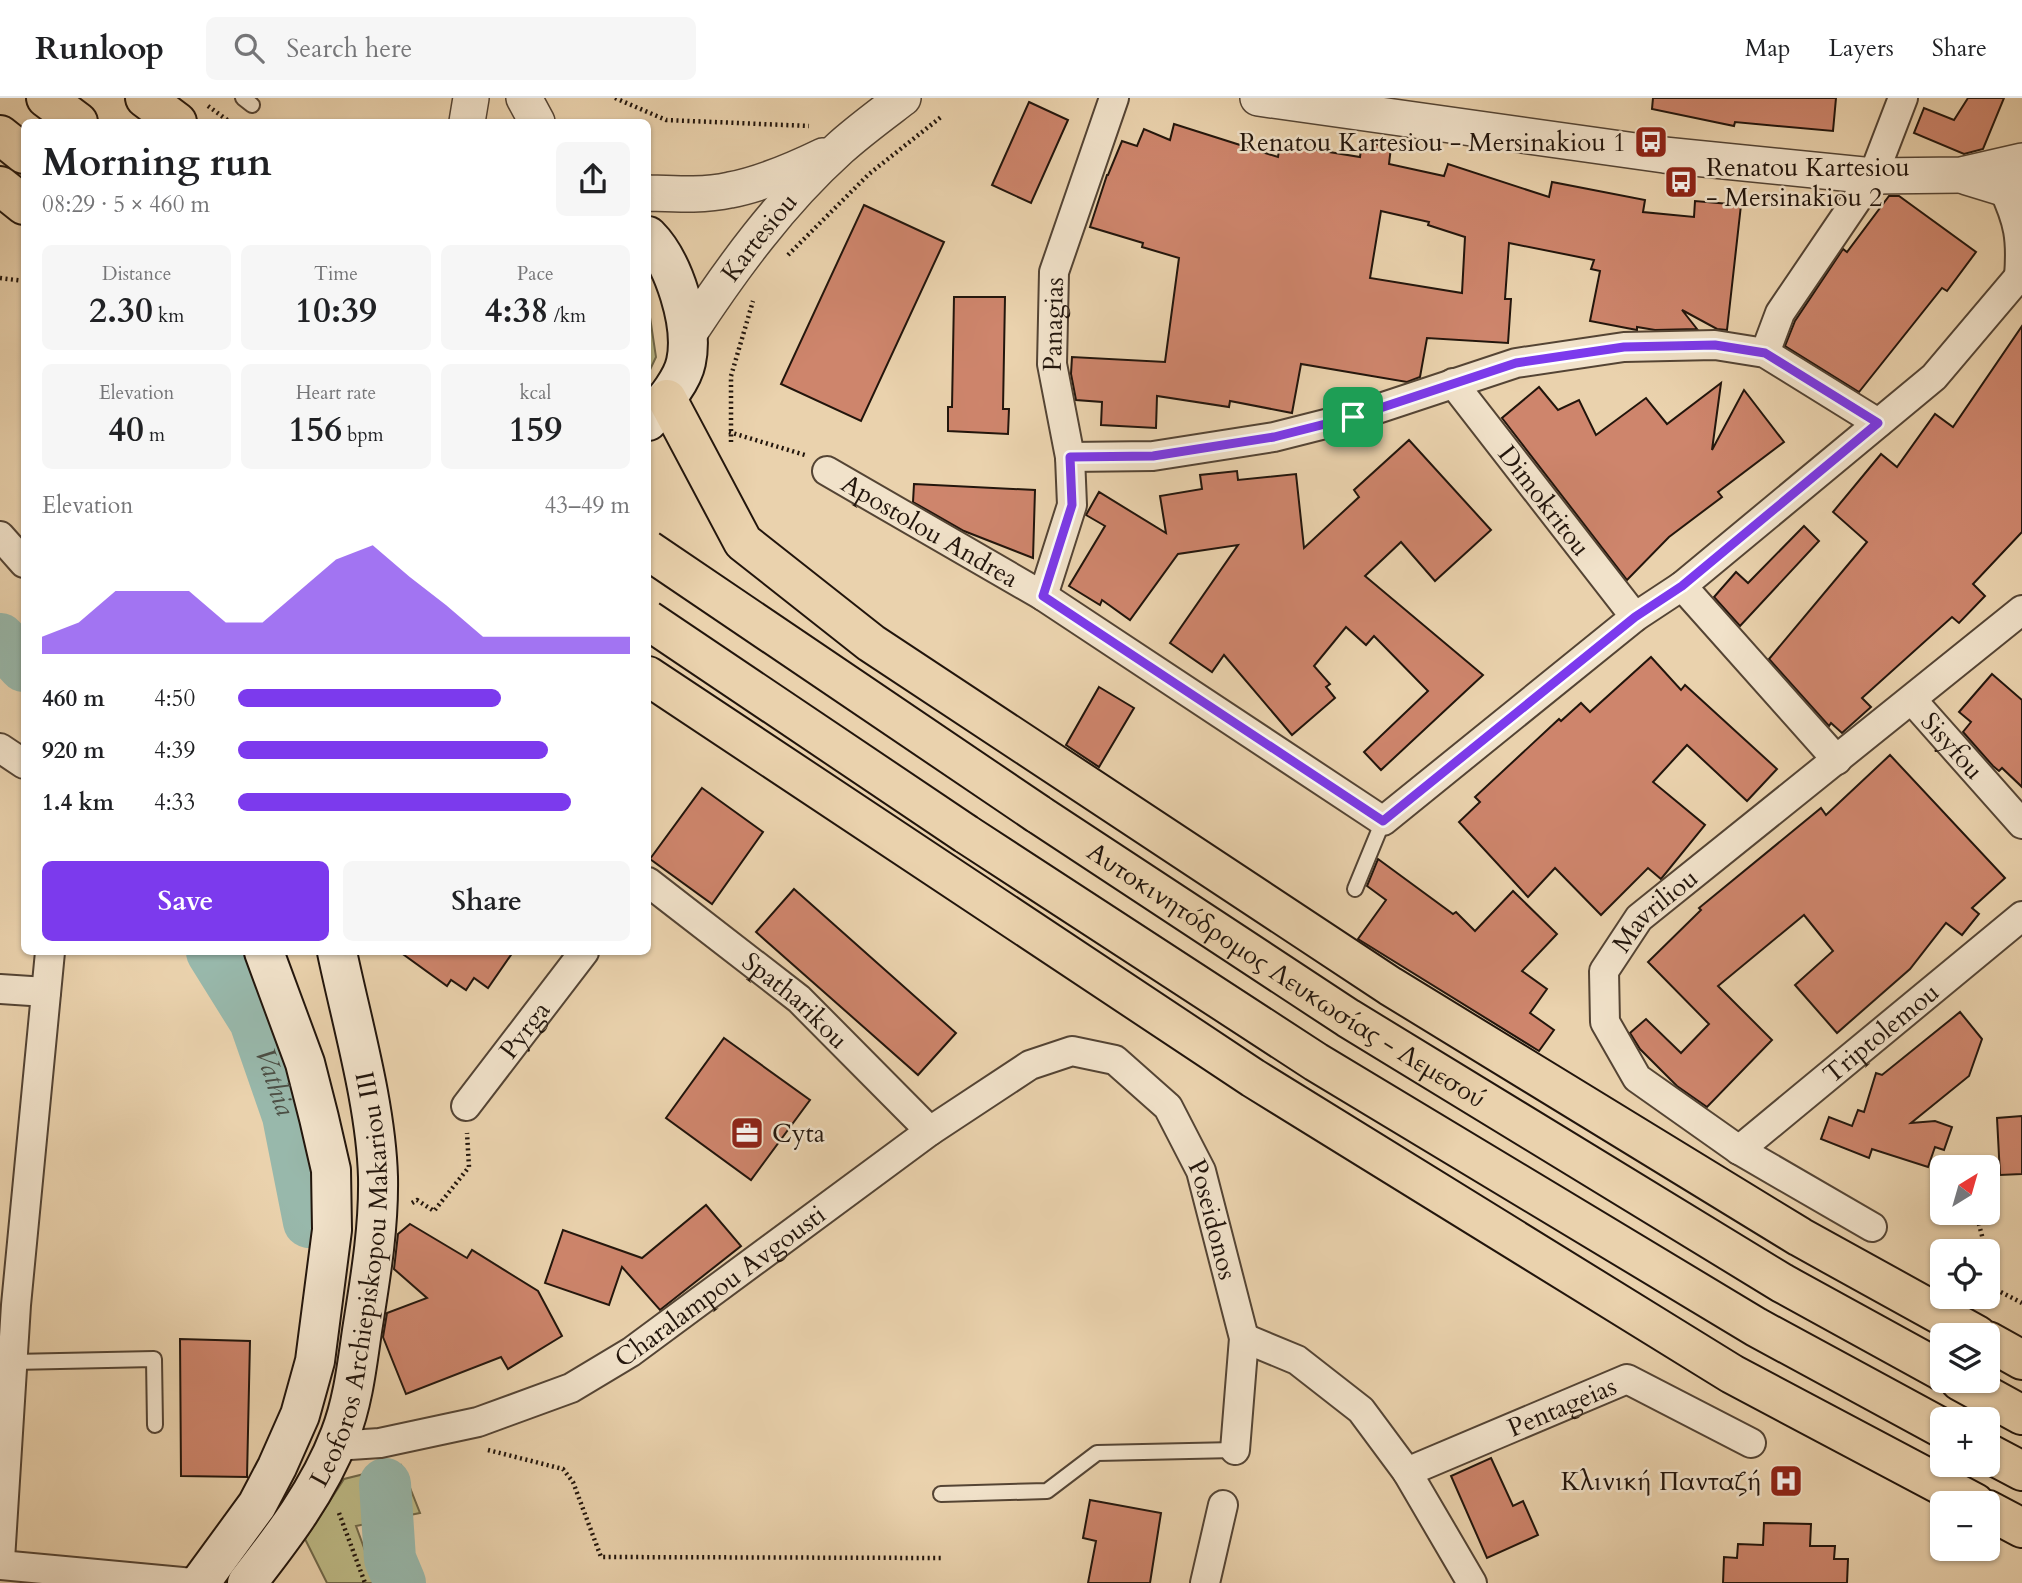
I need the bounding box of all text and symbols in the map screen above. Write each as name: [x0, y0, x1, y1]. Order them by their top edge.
search box: [206, 17, 696, 80]
text: Runloop: [35, 26, 164, 71]
icon: search: [230, 29, 268, 67]
text: Search here: [286, 31, 412, 66]
text: Map: [1745, 32, 1791, 65]
text: Layers: [1829, 32, 1894, 65]
text: Share: [1932, 32, 1987, 65]
bus stop icon: Renatou Kartesiou - Mersinakiou 1: [1632, 123, 1670, 161]
place label: Renatou Kartesiou - Mersinakiou 1: [1239, 125, 1626, 160]
text: Morning run: [42, 137, 272, 189]
button: share: [556, 142, 630, 216]
place label: Renatou Kartesiou - Mersinakiou 2: [1706, 150, 1910, 215]
bus stop icon: Renatou Kartesiou - Mersinakiou 2: [1662, 163, 1700, 201]
street label: Kartesiou: [713, 185, 805, 289]
text: 08:29 · 5 × 460 m: [42, 189, 210, 220]
text: Distance: [102, 261, 171, 287]
text: Time: [314, 261, 358, 287]
text: Pace: [517, 261, 554, 287]
street label: Panagias: [1035, 277, 1072, 372]
text: 2.30: [89, 287, 153, 335]
text: 10:39: [295, 287, 377, 335]
text: 4:38: [485, 287, 549, 335]
text: km: [153, 303, 184, 329]
text: /km: [549, 303, 586, 329]
text: Elevation: [99, 380, 174, 406]
text: Heart rate: [296, 380, 376, 406]
text: kcal: [519, 380, 551, 406]
pin: [1323, 387, 1383, 447]
icon: arrive: [1334, 398, 1372, 436]
text: 40: [108, 406, 144, 454]
text: 156: [288, 406, 342, 454]
text: 159: [508, 406, 562, 454]
text: m: [144, 422, 165, 448]
text: bpm: [342, 422, 384, 448]
street label: Dimokritou: [1490, 438, 1598, 564]
street label: Apostolou Andrea: [835, 466, 1025, 596]
text: Elevation: [42, 490, 133, 521]
text: 43–49 m: [545, 490, 630, 521]
text: 460 m: [42, 683, 105, 714]
text: 4:50: [154, 683, 195, 714]
street label: Sisyfou: [1913, 705, 1991, 787]
text: 920 m: [42, 735, 105, 766]
text: 4:39: [154, 735, 195, 766]
text: 1.4 km: [42, 787, 114, 818]
text: 4:33: [154, 787, 195, 818]
street label: Αυτοκινητόδρομος Λευκωσίας - Λεμεσού: [1080, 834, 1492, 1116]
button: Save: [42, 861, 329, 941]
button: Share: [343, 861, 630, 941]
street label: Mavriliou: [1604, 861, 1705, 959]
street label: Spatharikou: [735, 944, 856, 1057]
street label: Triptolemou: [1816, 975, 1947, 1091]
street label: Pyrga: [491, 994, 558, 1066]
water label: Vathia: [245, 1042, 304, 1121]
street label: Leoforos Archiepiskopou Makariou III: [302, 1068, 396, 1493]
office icon: Cyta: [728, 1114, 766, 1152]
place label: Cyta: [772, 1116, 825, 1151]
street label: Poseidonos: [1180, 1153, 1245, 1283]
north arrow: [1930, 1155, 2000, 1225]
map controls: [1930, 1155, 2000, 1561]
street label: Charalampou Avgousti: [608, 1197, 833, 1376]
button: locate: [1930, 1239, 2000, 1309]
button: layers: [1930, 1323, 2000, 1393]
street label: Pentageias: [1502, 1369, 1622, 1446]
button: +: [1930, 1407, 2000, 1477]
hospital icon: Κλινική Πανταζή: [1767, 1462, 1805, 1500]
place label: Κλινική Πανταζή: [1561, 1464, 1762, 1499]
button: −: [1930, 1491, 2000, 1561]

